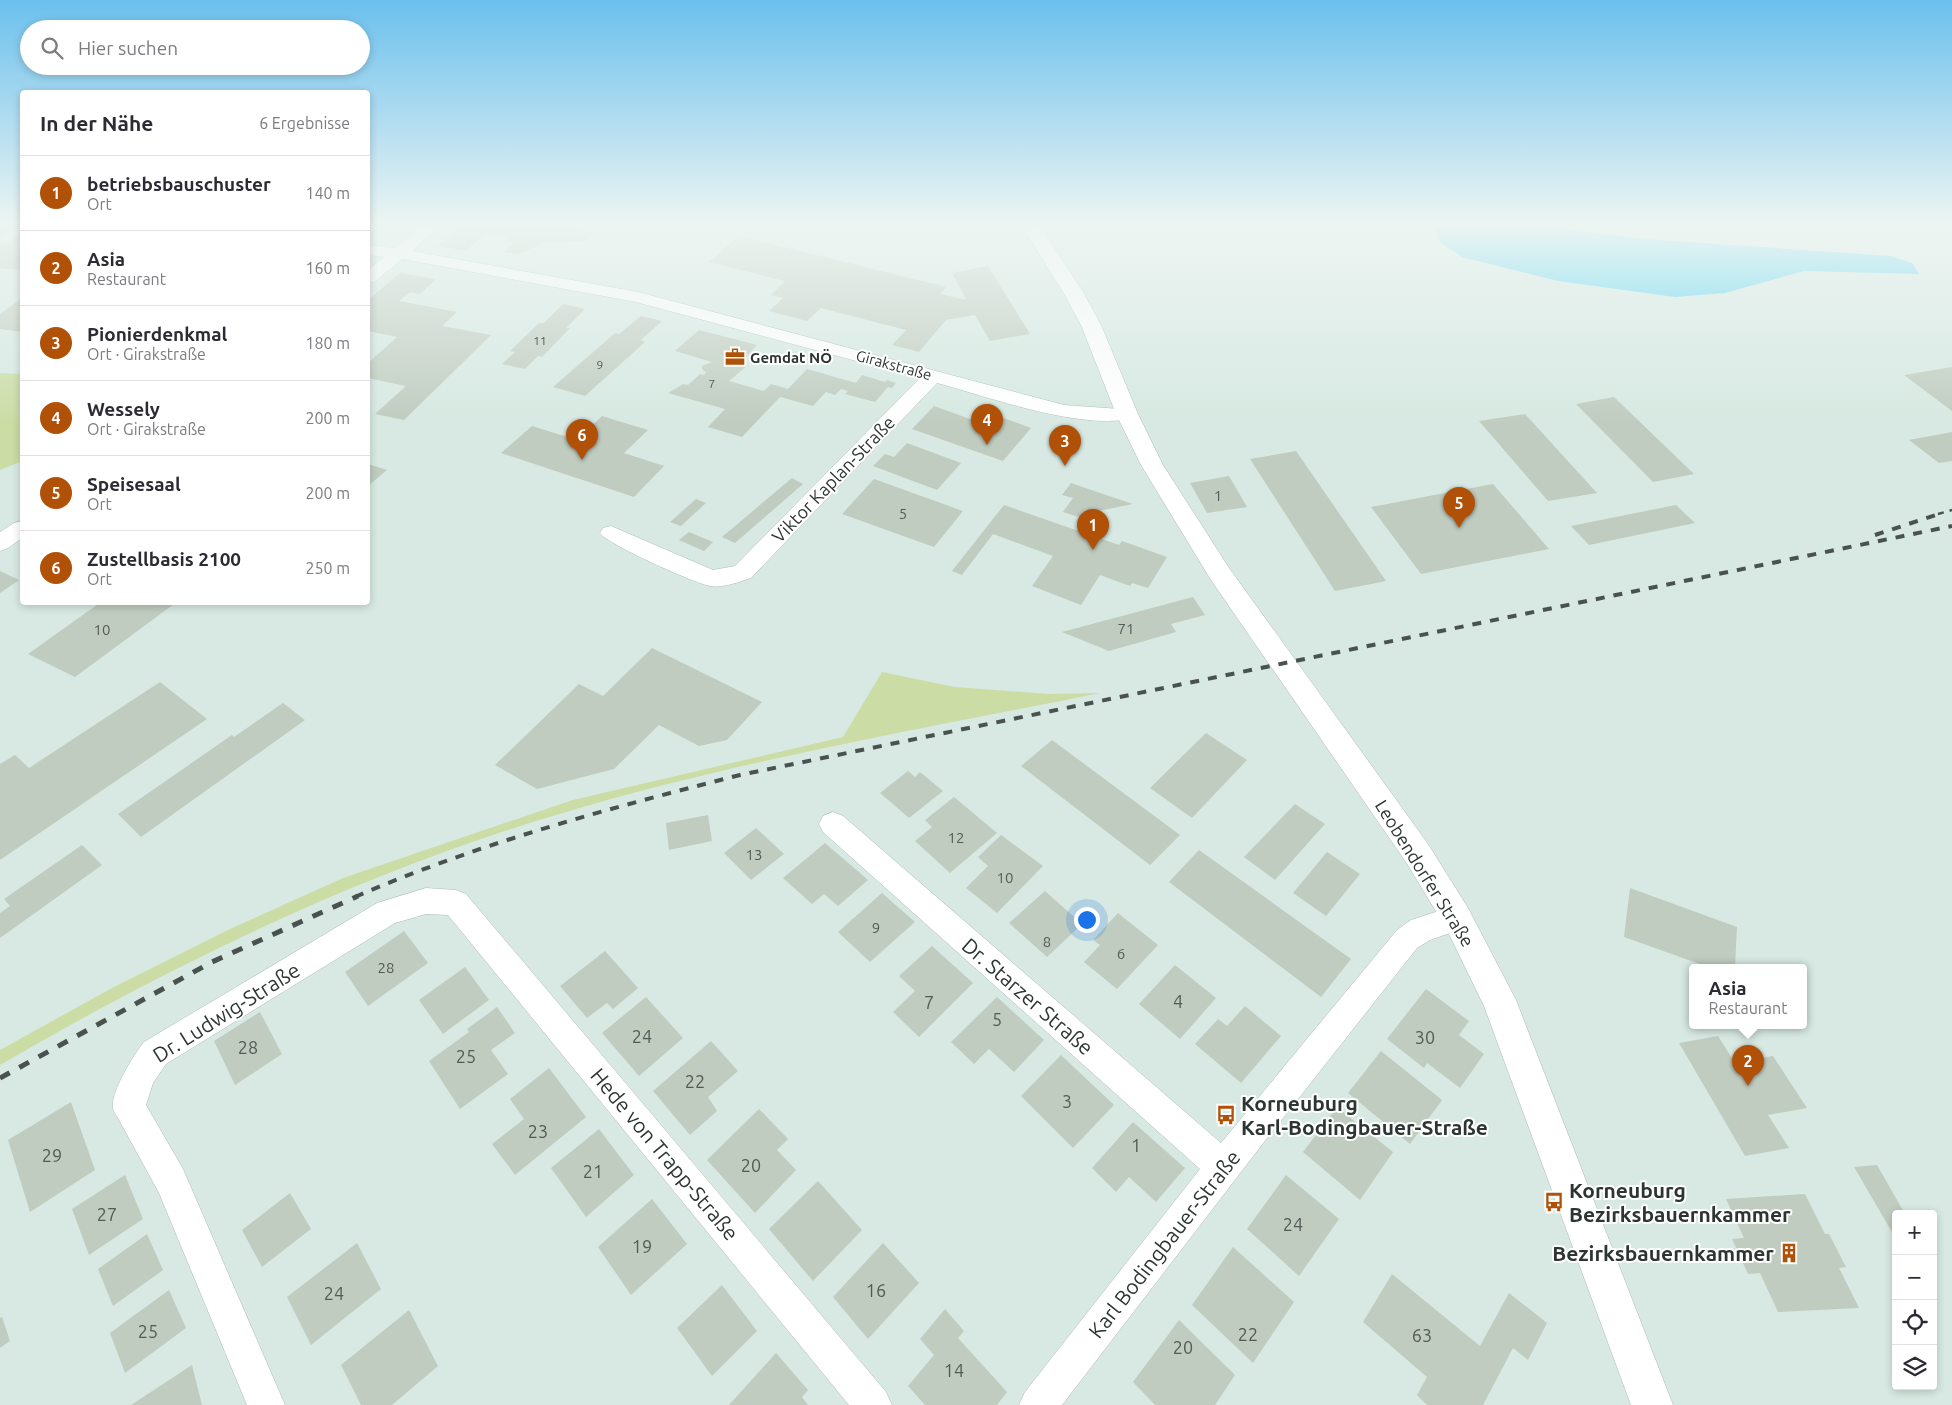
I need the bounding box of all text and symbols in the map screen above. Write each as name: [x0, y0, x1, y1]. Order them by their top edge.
search box: [20, 20, 370, 75]
icon: search: [38, 34, 66, 62]
text: Hier suchen: [78, 37, 178, 59]
text: In der Nähe: [40, 111, 153, 135]
text: 6 Ergebnisse: [259, 114, 350, 132]
text: betriebsbauschuster: [87, 173, 271, 195]
text: 1: [51, 184, 61, 202]
text: 140 m: [305, 184, 350, 202]
text: Ort: [87, 195, 112, 213]
text: Asia: [87, 248, 125, 270]
text: 2: [51, 259, 61, 277]
text: 160 m: [305, 259, 350, 277]
text: Restaurant: [87, 270, 166, 288]
text: Pionierdenkmal: [87, 323, 227, 345]
text: 3: [51, 334, 61, 352]
text: 180 m: [305, 334, 350, 352]
house number: 11: [533, 334, 547, 347]
text: Ort · Girakstraße: [87, 345, 206, 363]
office icon: Gemdat NÖ: [724, 346, 746, 368]
street label: Girakstraße: [854, 347, 934, 383]
place label: Gemdat NÖ: [750, 349, 832, 366]
house number: 9: [597, 358, 603, 371]
house number: 7: [709, 377, 715, 390]
text: Wessely: [87, 398, 160, 420]
pin: 4: [971, 404, 1003, 445]
text: 4: [51, 409, 61, 427]
text: 200 m: [305, 409, 350, 427]
street label: Viktor Kaplan-Straße: [768, 412, 898, 546]
pin: 6: [566, 419, 598, 460]
text: Ort · Girakstraße: [87, 420, 206, 438]
pin: 3: [1049, 425, 1081, 466]
text: Speisesaal: [87, 473, 181, 495]
text: 5: [51, 484, 61, 502]
text: 200 m: [305, 484, 350, 502]
house number: 1: [1214, 487, 1222, 504]
pin: 5: [1443, 487, 1475, 528]
text: Ort: [87, 495, 112, 513]
house number: 5: [899, 505, 907, 522]
pin: 1: [1077, 509, 1109, 550]
text: Zustellbasis 2100: [87, 548, 241, 570]
text: 6: [51, 559, 61, 577]
text: 250 m: [305, 559, 350, 577]
text: Ort: [87, 570, 112, 588]
house number: 71: [1118, 620, 1134, 637]
house number: 10: [94, 621, 110, 638]
street label: Leobendorfer Straße: [1372, 796, 1478, 950]
house number: 12: [948, 829, 964, 846]
house number: 13: [746, 846, 762, 863]
house number: 10: [997, 869, 1013, 886]
your location: [1074, 907, 1100, 933]
house number: 9: [872, 919, 880, 936]
street label: Dr. Starzer Straße: [958, 933, 1098, 1059]
house number: 8: [1043, 933, 1051, 950]
house number: 6: [1117, 945, 1125, 962]
street label: Dr. Ludwig-Straße: [148, 957, 304, 1067]
house number: 28: [378, 959, 394, 976]
popup: [1689, 964, 1807, 1029]
text: Asia: [1708, 977, 1747, 999]
house number: 4: [1173, 991, 1183, 1011]
house number: 7: [924, 992, 934, 1012]
text: Restaurant: [1708, 999, 1788, 1017]
house number: 5: [992, 1009, 1002, 1029]
house number: 24: [632, 1026, 652, 1046]
house number: 30: [1415, 1027, 1435, 1047]
house number: 28: [238, 1037, 258, 1057]
pin: 2: [1732, 1045, 1764, 1086]
house number: 25: [456, 1046, 476, 1066]
street label: Hede von Trapp-Straße: [586, 1063, 744, 1245]
house number: 22: [685, 1071, 705, 1091]
house number: 3: [1062, 1091, 1072, 1111]
place label: Korneuburg Karl-Bodingbauer-Straße: [1241, 1091, 1488, 1139]
bus stop icon: Korneuburg Karl-Bodingbauer-Straße: [1215, 1104, 1237, 1126]
house number: 23: [528, 1121, 548, 1141]
house number: 1: [1131, 1135, 1141, 1155]
house number: 29: [42, 1145, 62, 1165]
street label: Karl Bodingbauer-Straße: [1083, 1145, 1245, 1343]
house number: 20: [741, 1155, 761, 1175]
house number: 21: [583, 1161, 603, 1181]
place label: Korneuburg Bezirksbauernkammer: [1569, 1178, 1791, 1226]
bus stop icon: Korneuburg Bezirksbauernkammer: [1543, 1191, 1565, 1213]
house number: 27: [97, 1204, 117, 1224]
map controls: [1892, 1210, 1937, 1390]
button: +: [1892, 1210, 1937, 1255]
house number: 24: [1283, 1214, 1303, 1234]
house number: 19: [632, 1236, 652, 1256]
place label: Bezirksbauernkammer: [1552, 1241, 1774, 1265]
building icon: Bezirksbauernkammer: [1778, 1242, 1800, 1264]
button: −: [1892, 1255, 1937, 1300]
house number: 16: [866, 1280, 886, 1300]
house number: 24: [324, 1283, 344, 1303]
button: locate: [1892, 1300, 1937, 1345]
house number: 25: [138, 1321, 158, 1341]
house number: 22: [1238, 1324, 1258, 1344]
house number: 63: [1412, 1325, 1432, 1345]
house number: 20: [1173, 1337, 1193, 1357]
button: layers: [1892, 1345, 1937, 1390]
house number: 14: [944, 1360, 964, 1380]

